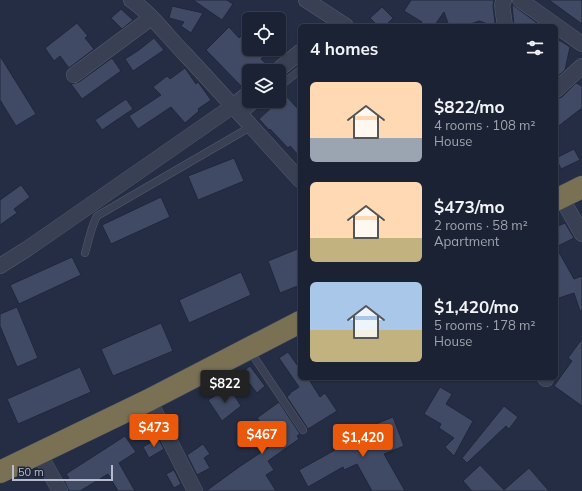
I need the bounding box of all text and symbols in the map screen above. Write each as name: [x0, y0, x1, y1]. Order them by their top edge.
map controls: [242, 12, 286, 108]
button: locate: [242, 12, 286, 56]
icon: filters: [524, 37, 546, 59]
text: 4 homes: [310, 38, 378, 59]
button: layers: [242, 64, 286, 108]
text: $822/mo: [434, 96, 505, 117]
icon: home: [342, 98, 390, 146]
text: 4 rooms · 108 m²: [434, 117, 535, 133]
text: House: [434, 133, 472, 149]
text: $473/mo: [434, 196, 505, 217]
icon: home: [342, 198, 390, 246]
text: 2 rooms · 58 m²: [434, 217, 528, 233]
text: Apartment: [434, 233, 499, 249]
text: $1,420/mo: [434, 296, 519, 317]
icon: home: [342, 298, 390, 346]
text: 5 rooms · 178 m²: [434, 317, 535, 333]
text: House: [434, 333, 472, 349]
pin: $822: [201, 370, 249, 404]
text: $822: [209, 375, 241, 391]
pin: $473: [130, 414, 178, 448]
text: $473: [138, 419, 170, 435]
pin: $467: [238, 421, 286, 455]
pin: $1,420: [330, 424, 396, 458]
text: $467: [246, 426, 278, 442]
text: $1,420: [342, 429, 384, 445]
scale bar: [12, 463, 113, 482]
text: 50 m: [18, 465, 44, 479]

